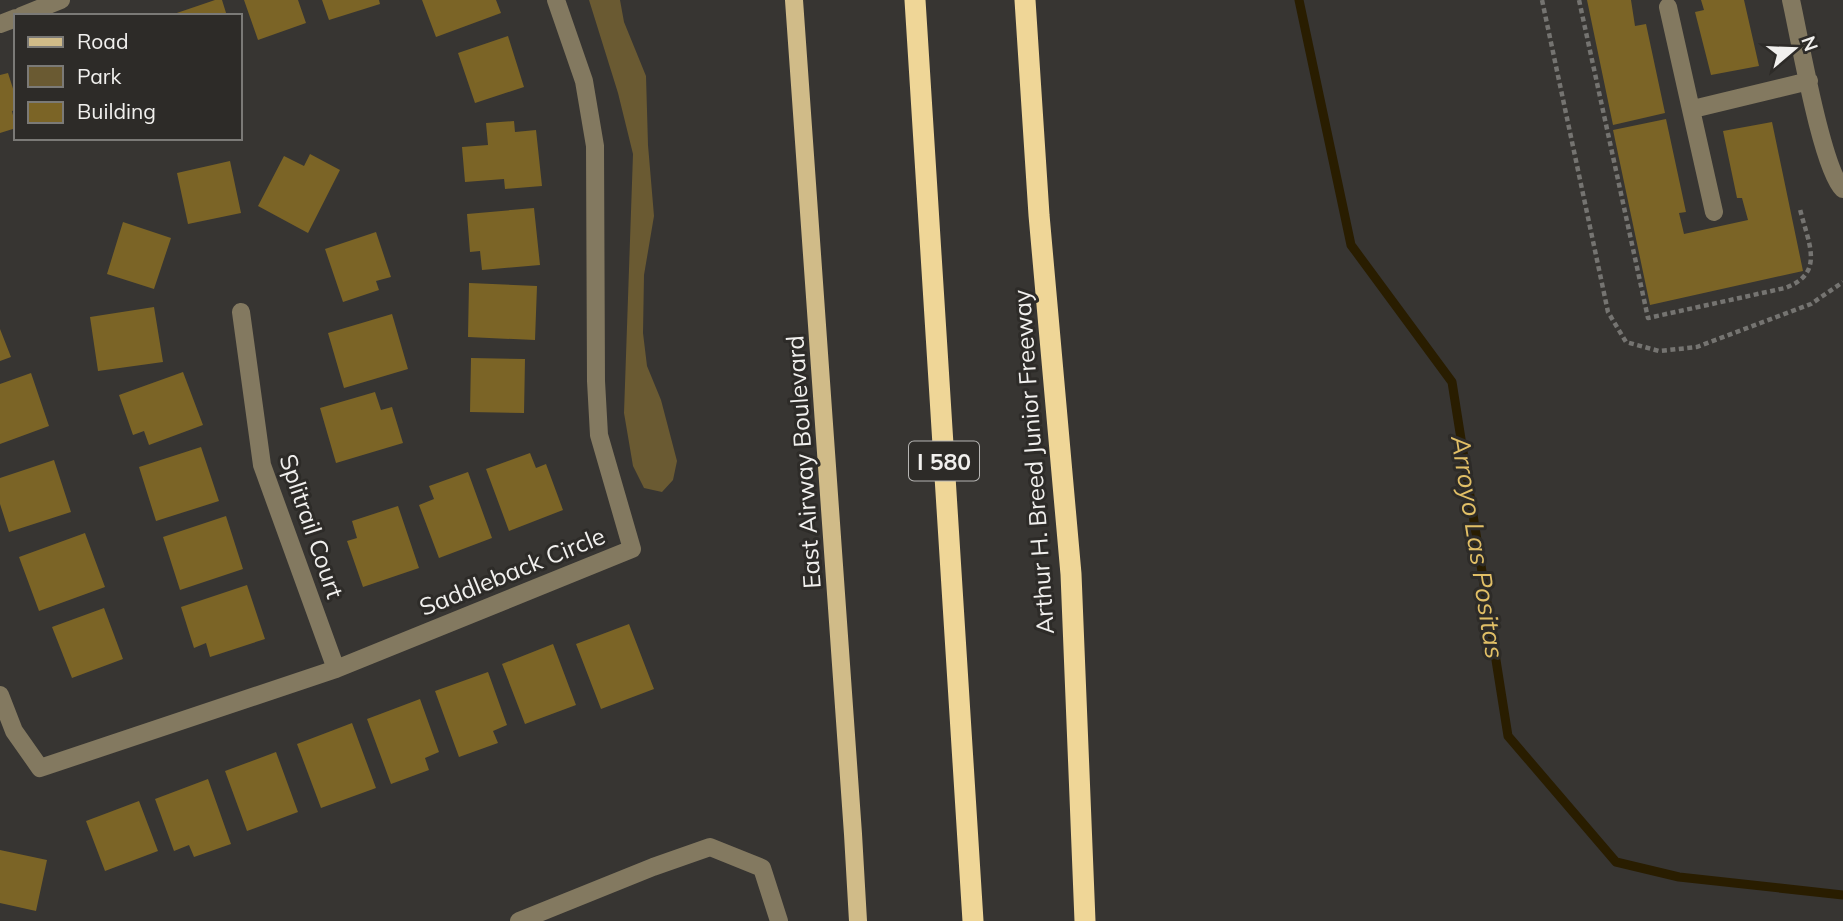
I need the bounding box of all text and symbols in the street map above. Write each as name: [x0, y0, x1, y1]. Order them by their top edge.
legend: [14, 14, 242, 140]
north arrow: [1759, 14, 1829, 84]
text: Road: [77, 28, 128, 54]
text: N: [1796, 33, 1824, 54]
text: Park: [77, 63, 121, 89]
text: Building: [77, 98, 156, 124]
street label: Arthur H. Breed Junior Freeway: [1006, 288, 1060, 635]
street label: East Airway Boulevard: [779, 334, 827, 590]
water label: Arroyo Las Positas: [1444, 432, 1512, 661]
road number: I 580: [909, 442, 979, 481]
street label: Splitrail Court: [273, 450, 351, 602]
street label: Saddleback Circle: [415, 520, 609, 622]

